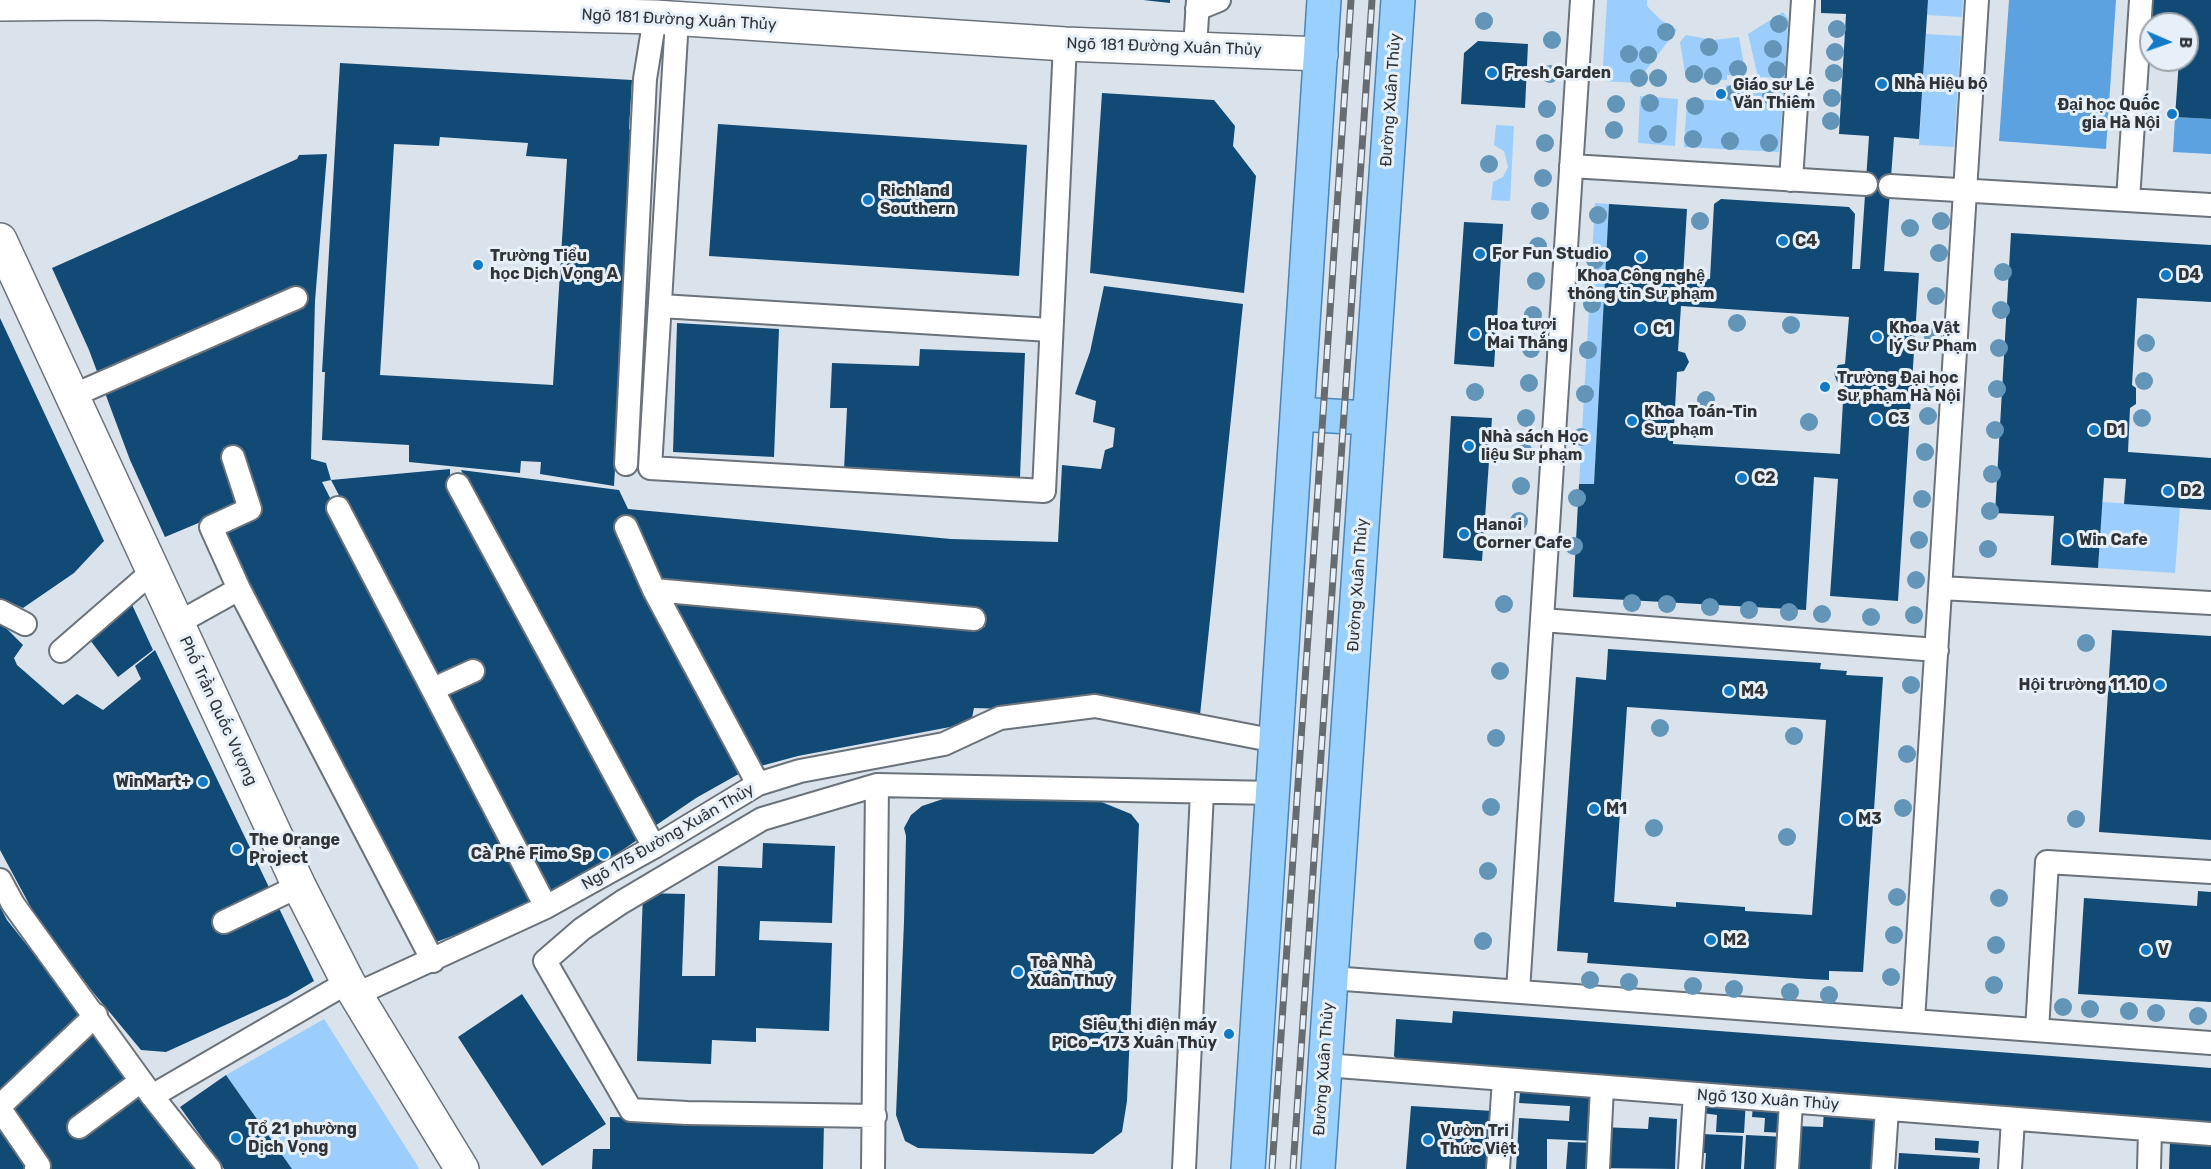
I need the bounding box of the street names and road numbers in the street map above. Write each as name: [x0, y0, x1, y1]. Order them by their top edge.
street label: Ngõ 181 Đường Xuân Thủy: [582, 5, 776, 35]
street label: Ngõ 181 Đường Xuân Thủy: [1067, 34, 1261, 60]
street label: Đường Xuân Thủy: [1377, 34, 1405, 166]
street label: Đường Xuân Thủy: [1344, 519, 1372, 651]
street label: Phố Trần Quốc Vượng: [175, 634, 261, 788]
street label: Ngõ 175 Đường Xuân Thủy: [579, 780, 757, 894]
street label: Đường Xuân Thủy: [1310, 1003, 1338, 1135]
street label: Ngõ 130 Xuân Thủy: [1696, 1085, 1840, 1115]

